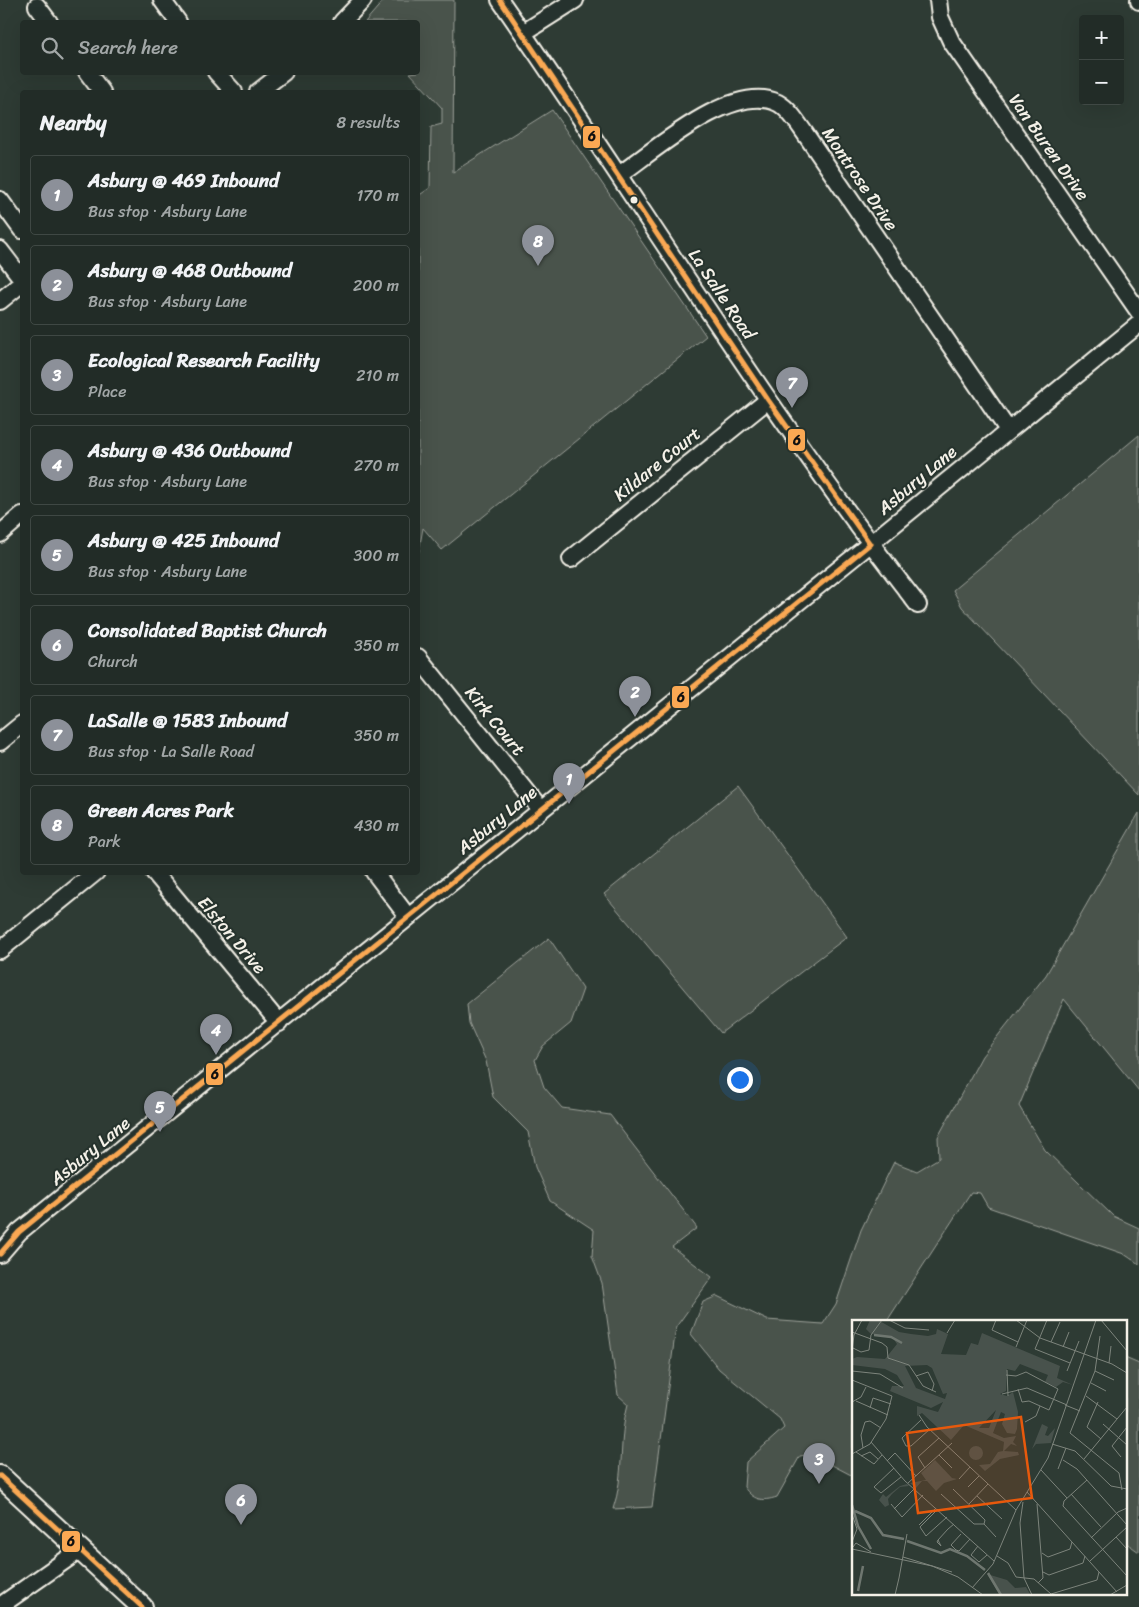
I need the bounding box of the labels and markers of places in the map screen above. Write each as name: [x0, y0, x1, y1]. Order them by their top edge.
unlabelled marker: [629, 195, 639, 205]
pin: 8: [522, 225, 554, 266]
pin: 7: [776, 367, 808, 408]
pin: 2: [619, 676, 651, 717]
pin: 1: [553, 763, 585, 804]
pin: 4: [200, 1014, 232, 1055]
pin: 5: [144, 1091, 176, 1132]
pin: 3: [803, 1443, 835, 1484]
pin: 6: [225, 1484, 257, 1525]

